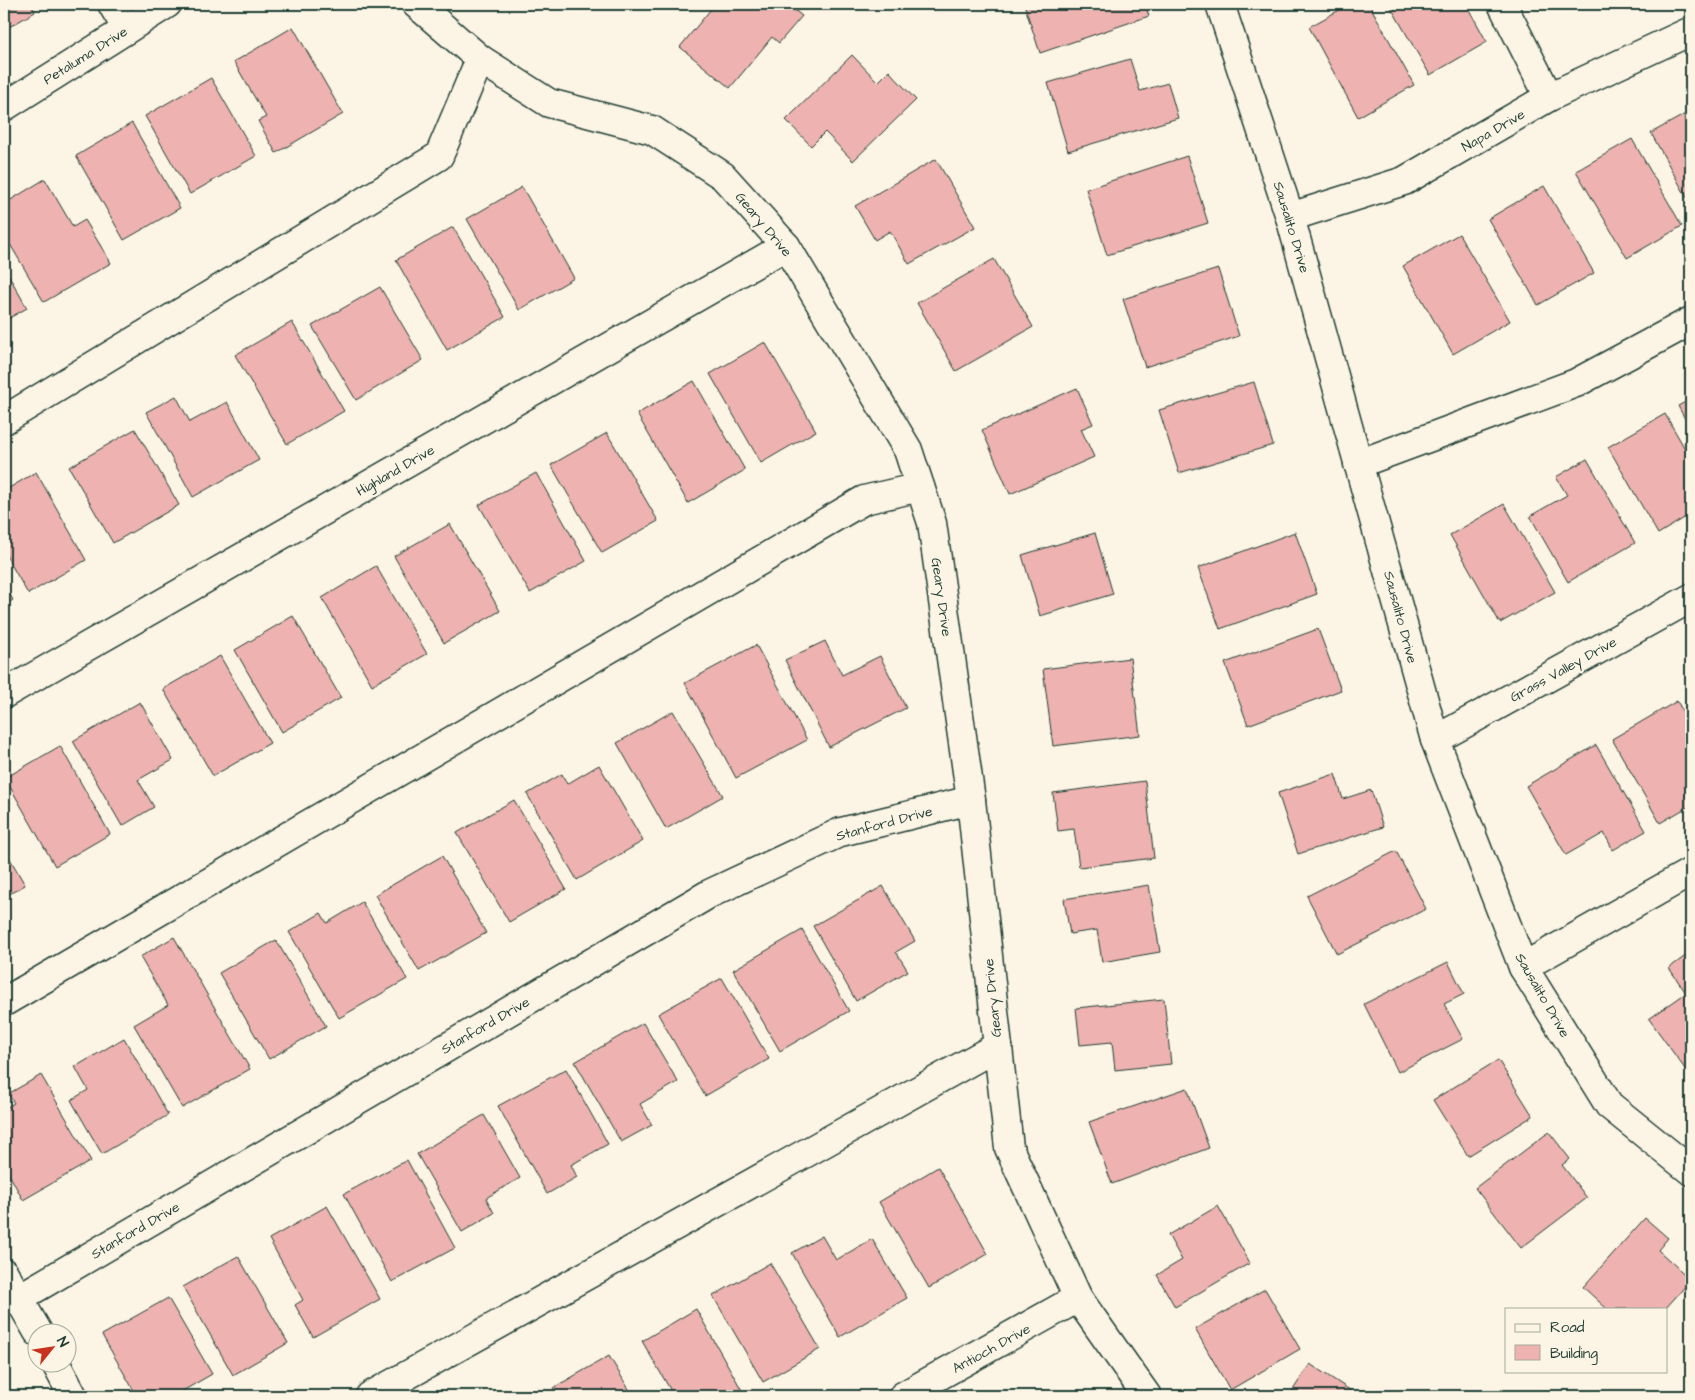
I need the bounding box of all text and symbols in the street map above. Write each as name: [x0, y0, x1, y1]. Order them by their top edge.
street label: Petaluma Drive: [40, 22, 132, 90]
street label: Napa Drive: [1458, 104, 1529, 157]
street label: Sausalito Drive: [1268, 179, 1315, 276]
street label: Geary Drive: [730, 188, 797, 262]
street label: Highland Drive: [353, 440, 439, 501]
street label: Geary Drive: [926, 557, 956, 638]
street label: Sausalito Drive: [1378, 569, 1422, 666]
street label: Grass Valley Drive: [1507, 632, 1621, 707]
street label: Stanford Drive: [834, 801, 935, 846]
street label: Sausalito Drive: [1510, 950, 1575, 1042]
street label: Geary Drive: [979, 957, 1007, 1038]
street label: Stanford Drive: [438, 992, 534, 1059]
street label: Stanford Drive: [88, 1197, 184, 1264]
legend: [1505, 1308, 1668, 1372]
text: Road: [1550, 1317, 1585, 1338]
street label: Antioch Drive: [949, 1319, 1035, 1379]
north arrow: [28, 1322, 78, 1372]
text: N: [52, 1333, 73, 1351]
text: Building: [1550, 1343, 1598, 1365]

